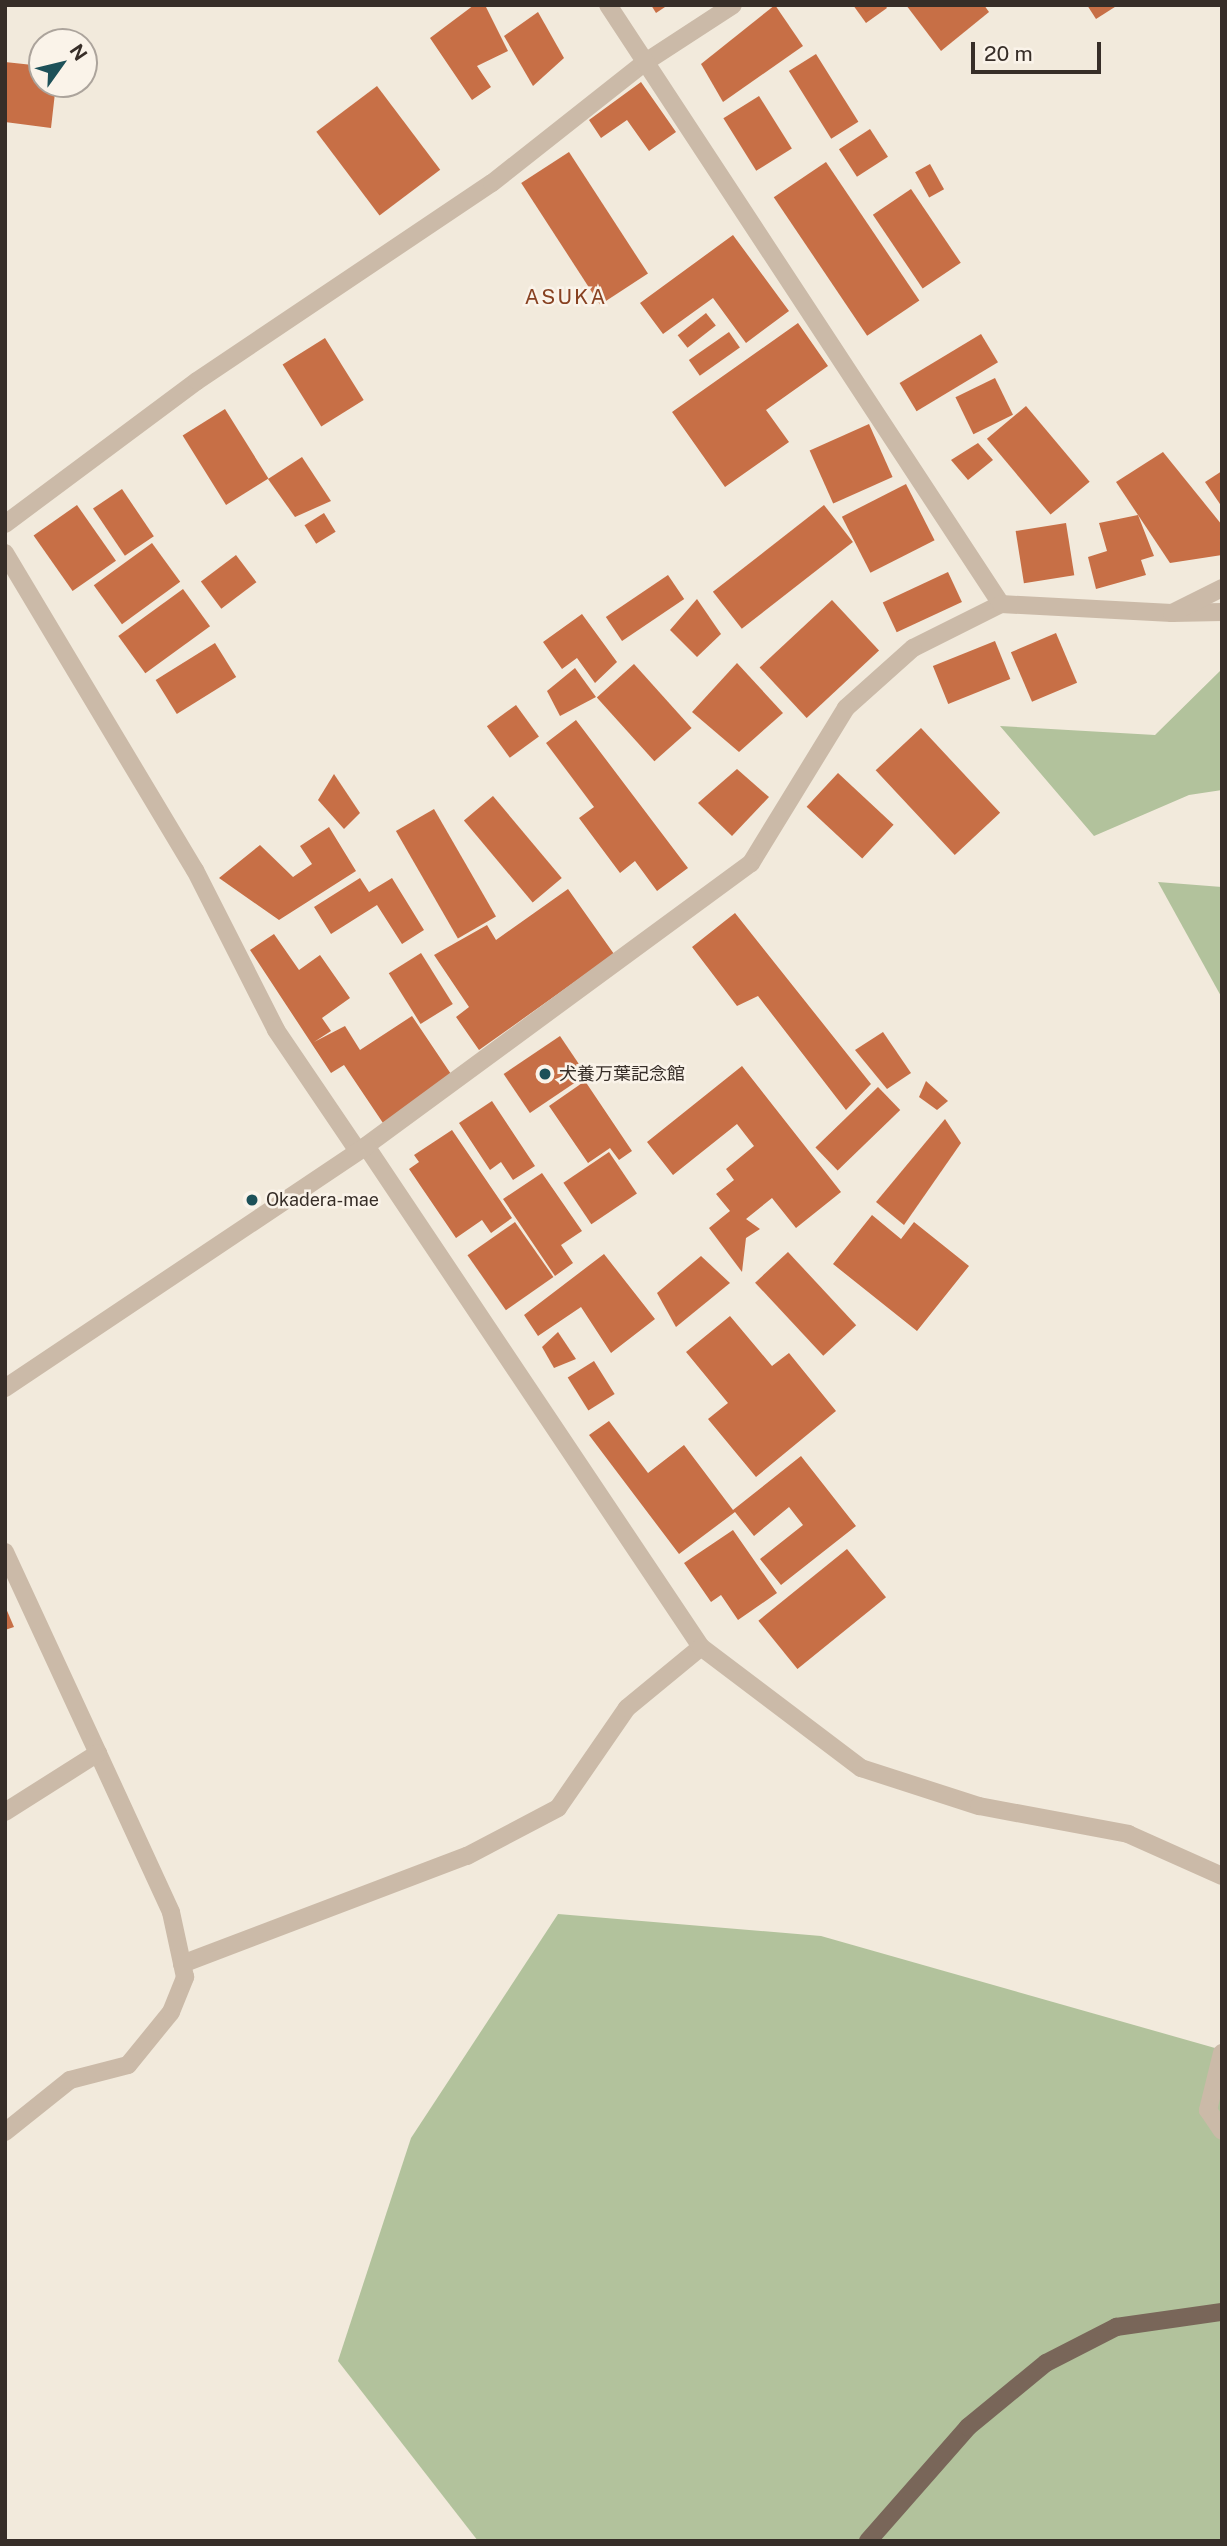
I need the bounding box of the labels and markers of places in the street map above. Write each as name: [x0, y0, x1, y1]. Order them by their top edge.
place label: 犬養万葉記念館: [559, 1063, 685, 1085]
marker: 犬養万葉記念館: [537, 1066, 553, 1082]
place label: Okadera-mae: [266, 1189, 379, 1211]
marker: Okadera-mae: [244, 1192, 260, 1208]

